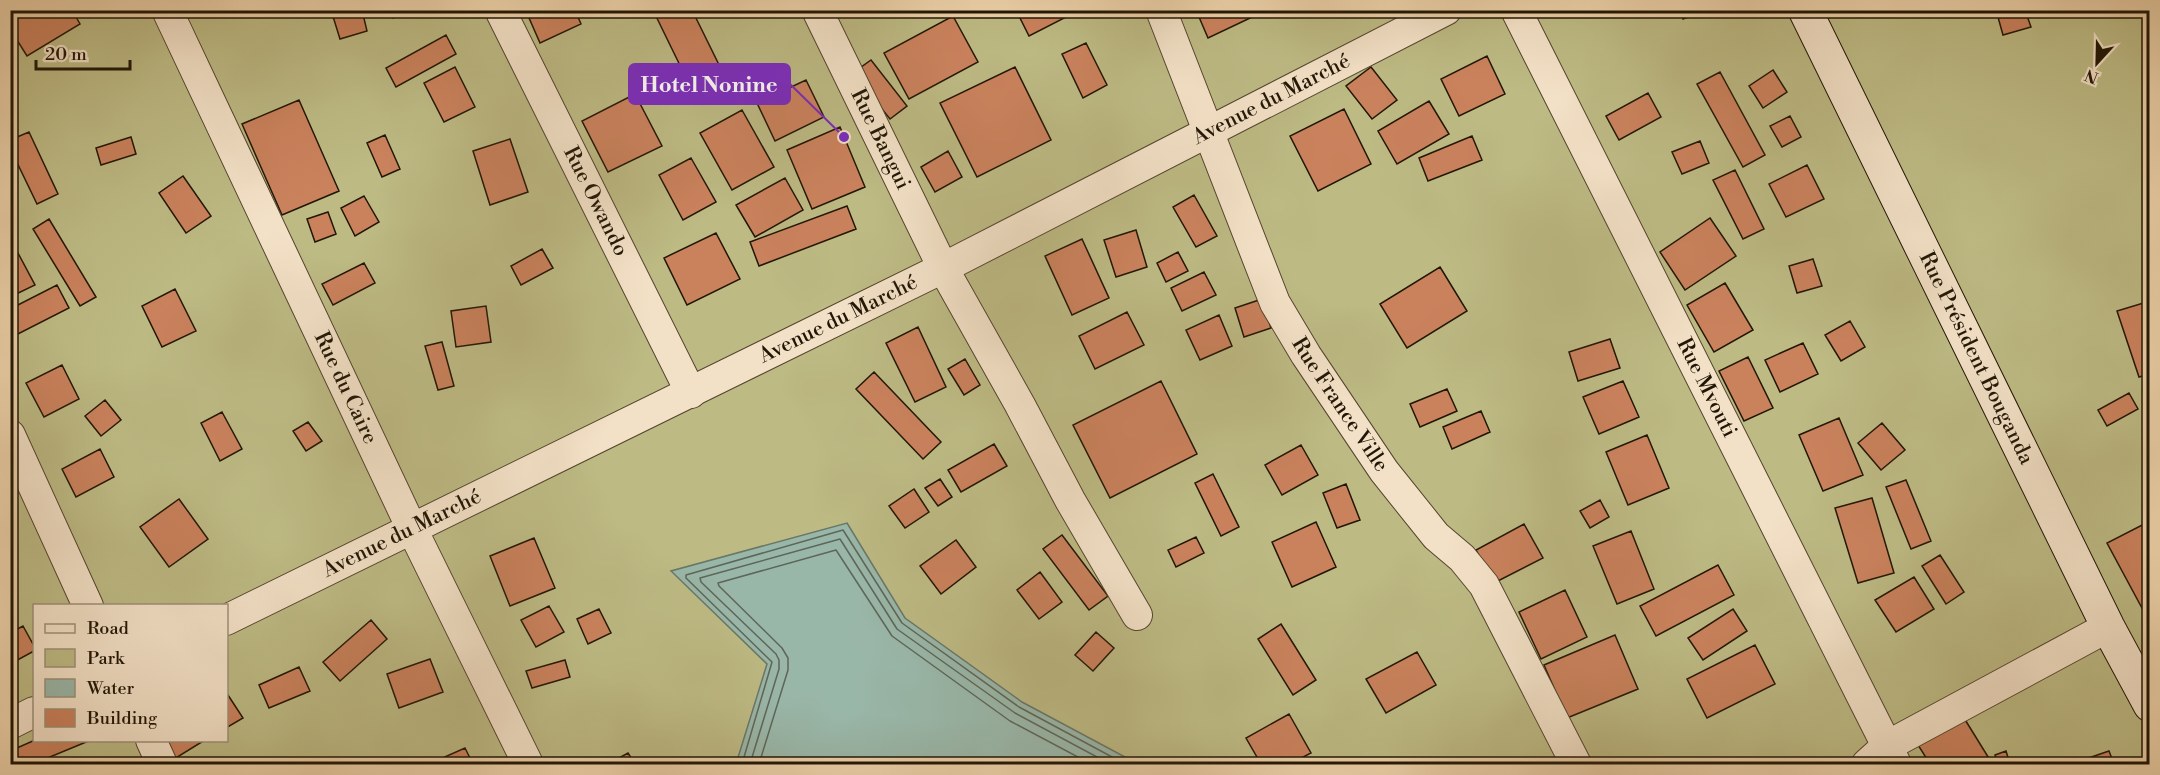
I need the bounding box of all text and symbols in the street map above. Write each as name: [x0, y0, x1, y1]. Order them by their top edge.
scale bar: [36, 33, 130, 71]
north arrow: [2067, 33, 2127, 93]
text: 20 m: [45, 43, 87, 66]
street label: Avenue du Marché: [1188, 48, 1355, 151]
callout: Hotel Nonine: [629, 64, 790, 104]
text: N: [2082, 64, 2101, 88]
text: Hotel Nonine: [640, 72, 778, 99]
street label: Rue Bangui: [845, 85, 916, 194]
street label: Rue Owando: [557, 142, 634, 261]
street label: Rue Président Bouganda: [1913, 248, 2039, 469]
street label: Avenue du Marché: [754, 270, 922, 370]
street label: Rue du Caire: [308, 328, 383, 448]
street label: Rue France Ville: [1286, 333, 1394, 477]
street label: Rue Mvouti: [1670, 334, 1742, 442]
street label: Avenue du Marché: [317, 484, 486, 584]
legend: [33, 604, 228, 742]
text: Road: [87, 617, 130, 640]
text: Park: [87, 647, 126, 670]
text: Water: [86, 677, 135, 700]
text: Building: [86, 707, 158, 730]

